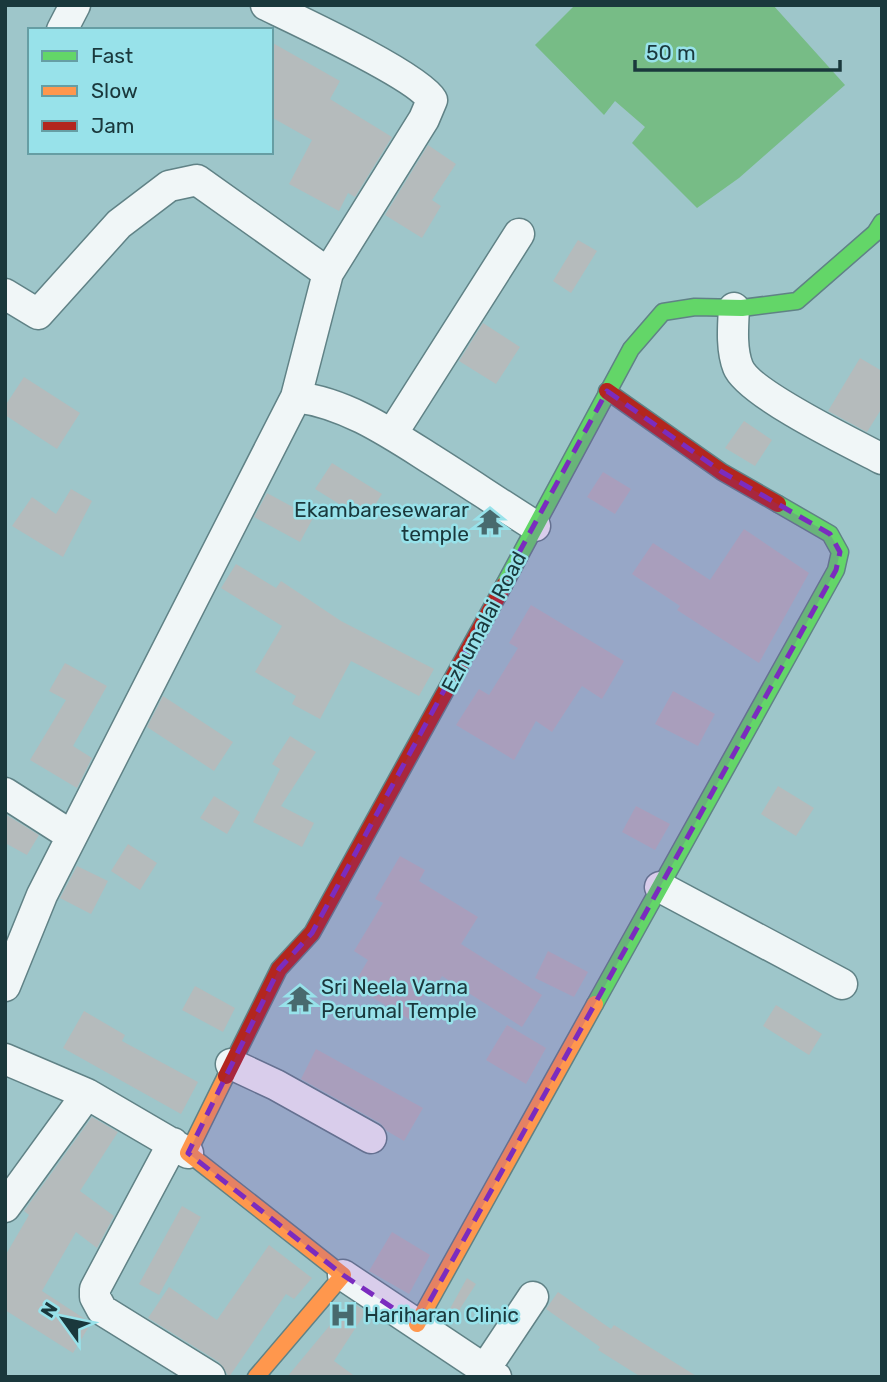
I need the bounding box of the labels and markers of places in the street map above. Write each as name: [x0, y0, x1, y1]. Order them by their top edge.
place label: Ekambaresewarar temple: [294, 497, 469, 546]
temple icon: Ekambaresewarar temple: [475, 507, 505, 537]
place label: Sri Neela Varna Perumal Temple: [321, 974, 477, 1023]
temple icon: Sri Neela Varna Perumal Temple: [285, 984, 315, 1014]
hospital icon: Hariharan Clinic: [328, 1300, 358, 1330]
place label: Hariharan Clinic: [364, 1302, 519, 1327]

